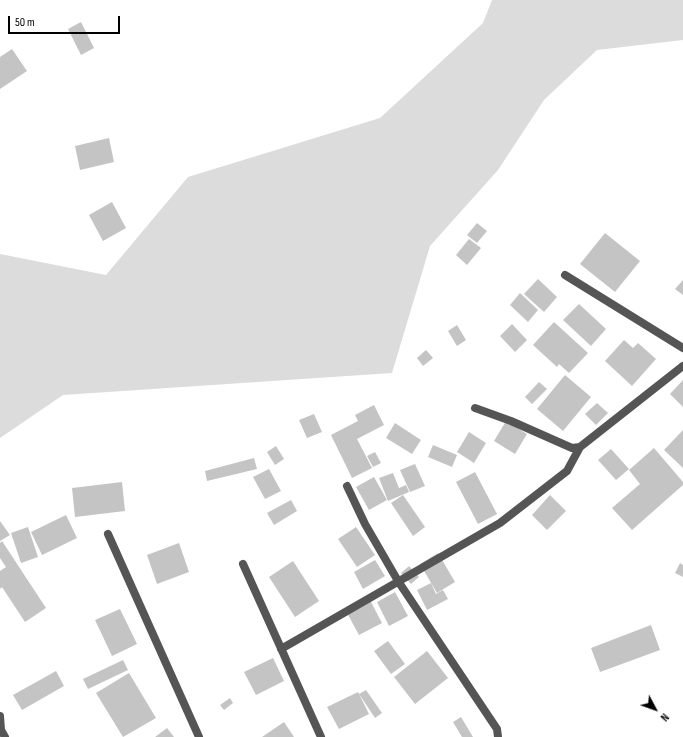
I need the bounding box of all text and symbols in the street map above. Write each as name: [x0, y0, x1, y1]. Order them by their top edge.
scale bar: [10, 8, 122, 34]
text: 50 m: [15, 15, 35, 30]
north arrow: [635, 689, 675, 729]
text: N: [658, 711, 671, 724]

